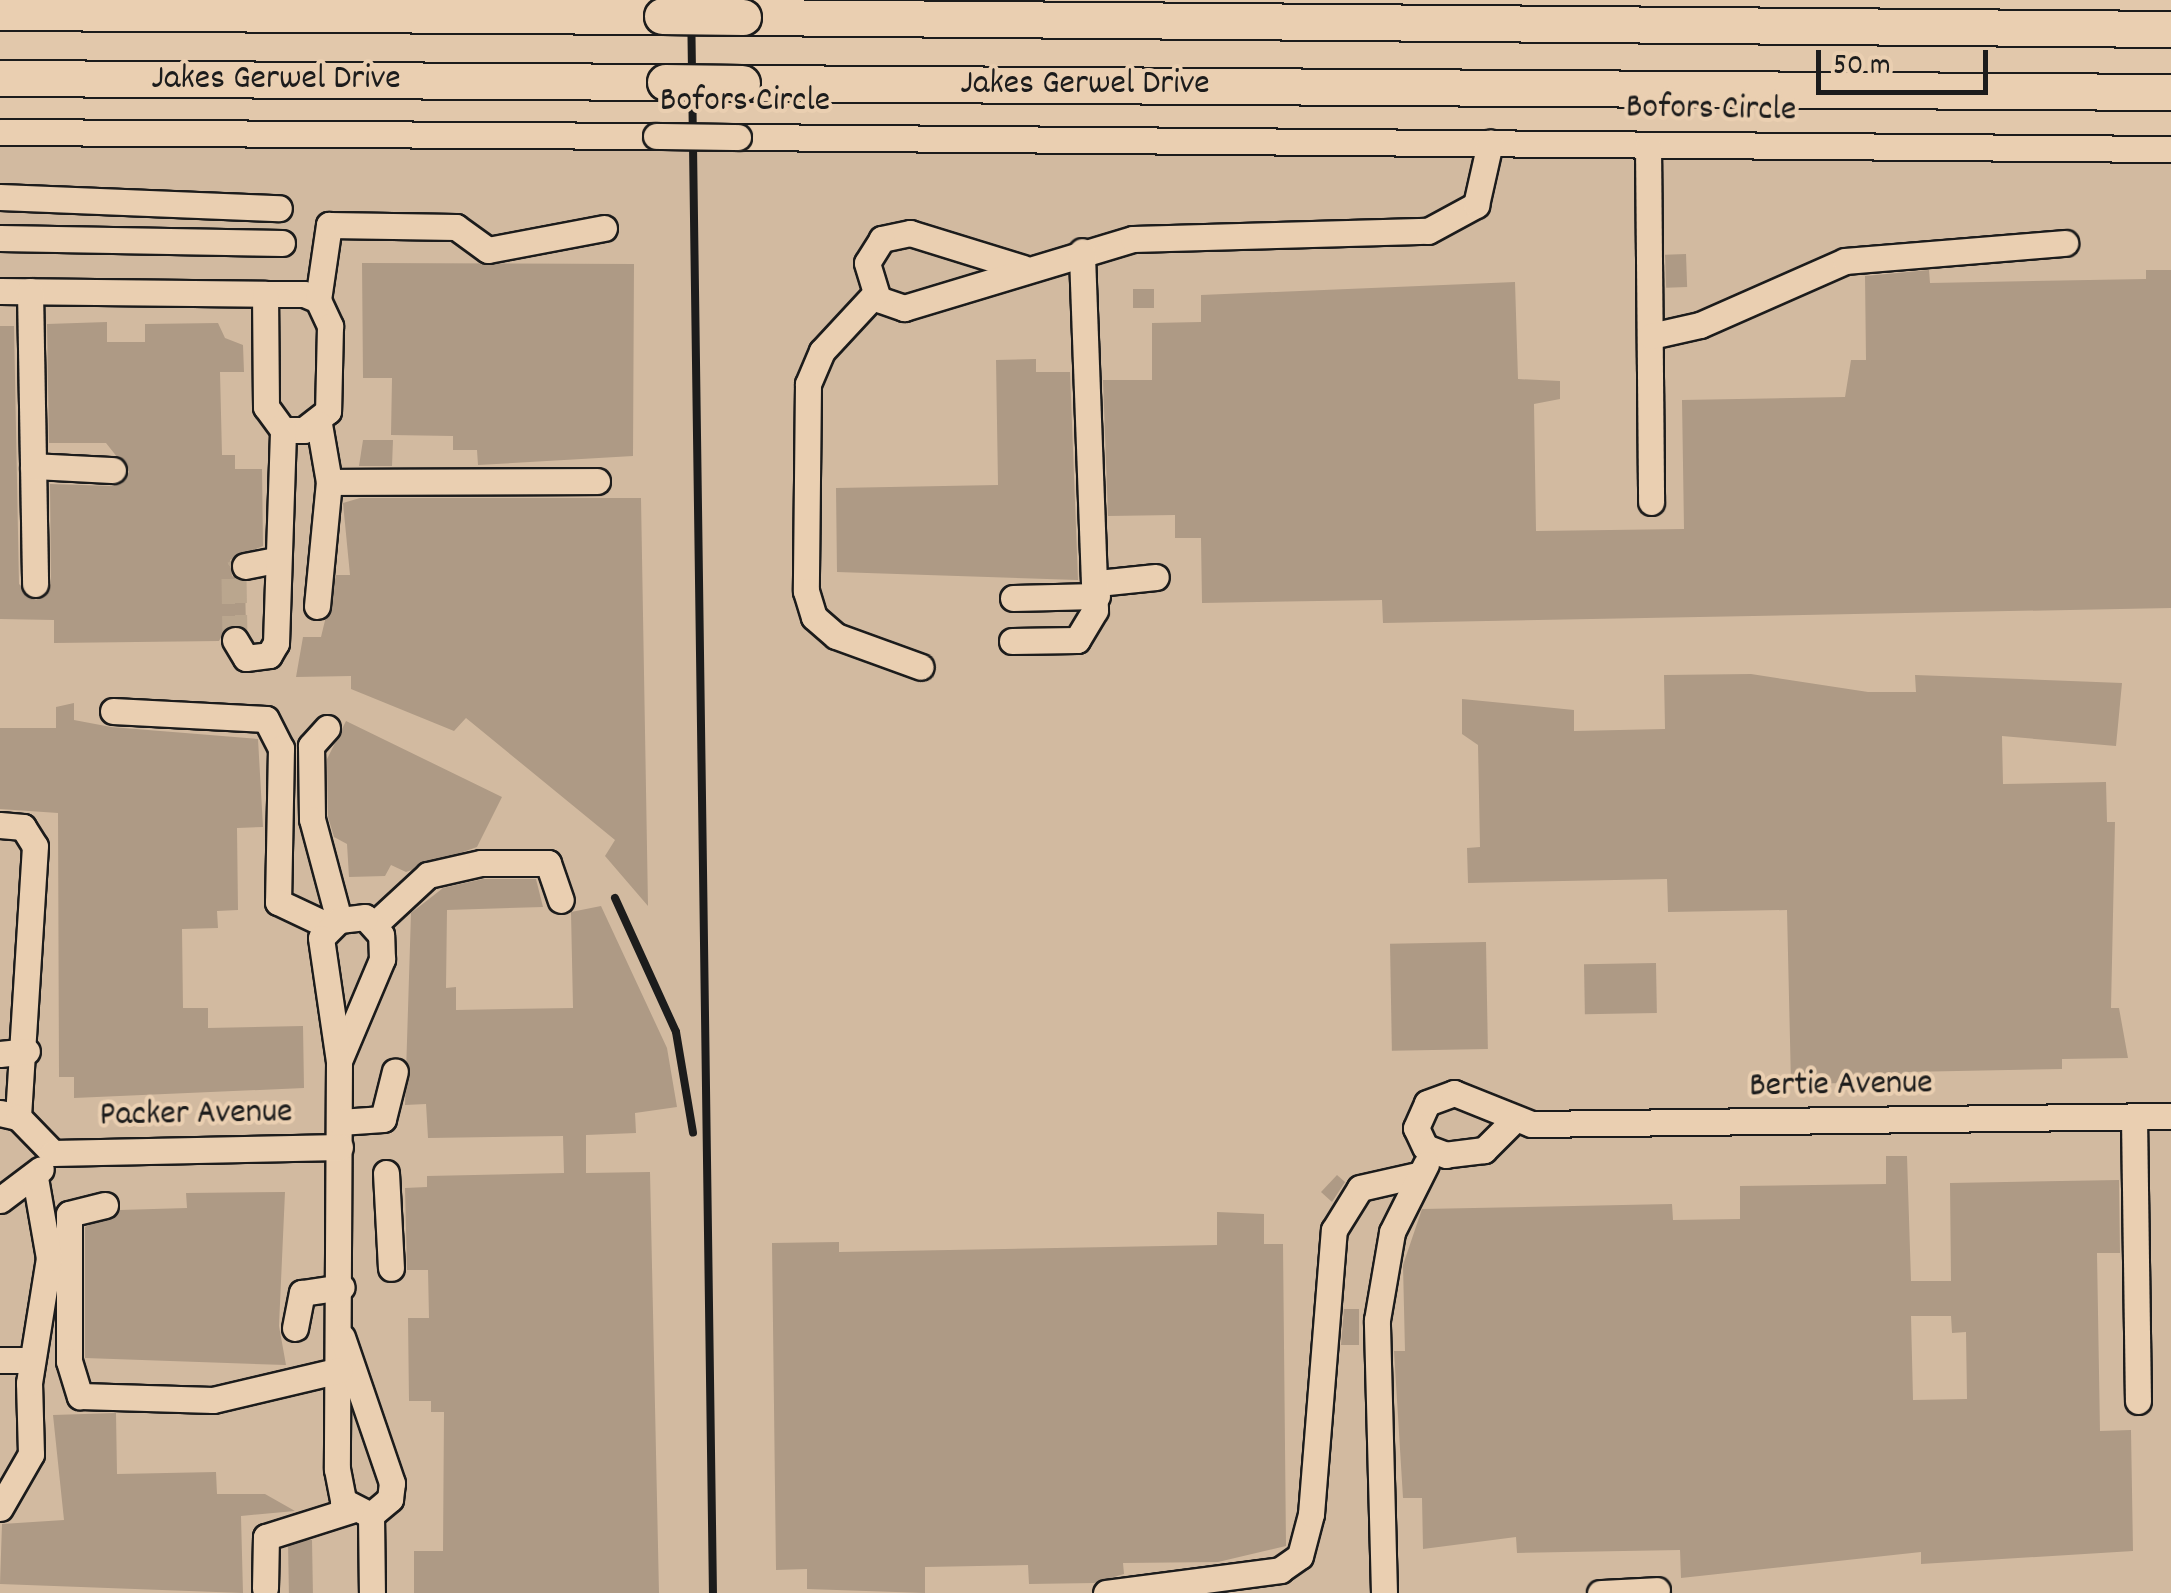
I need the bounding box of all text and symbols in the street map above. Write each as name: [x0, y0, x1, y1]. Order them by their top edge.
scale bar: [1821, 30, 1994, 92]
text: 50 m: [1833, 46, 1891, 89]
street label: Jakes Gerwel Drive: [151, 59, 401, 101]
street label: Jakes Gerwel Drive: [960, 64, 1210, 106]
street label: Bofors Circle: [660, 81, 830, 123]
street label: Bofors Circle: [1626, 88, 1796, 132]
street label: Bertie Avenue: [1749, 1063, 1933, 1109]
street label: Packer Avenue: [99, 1092, 293, 1138]

